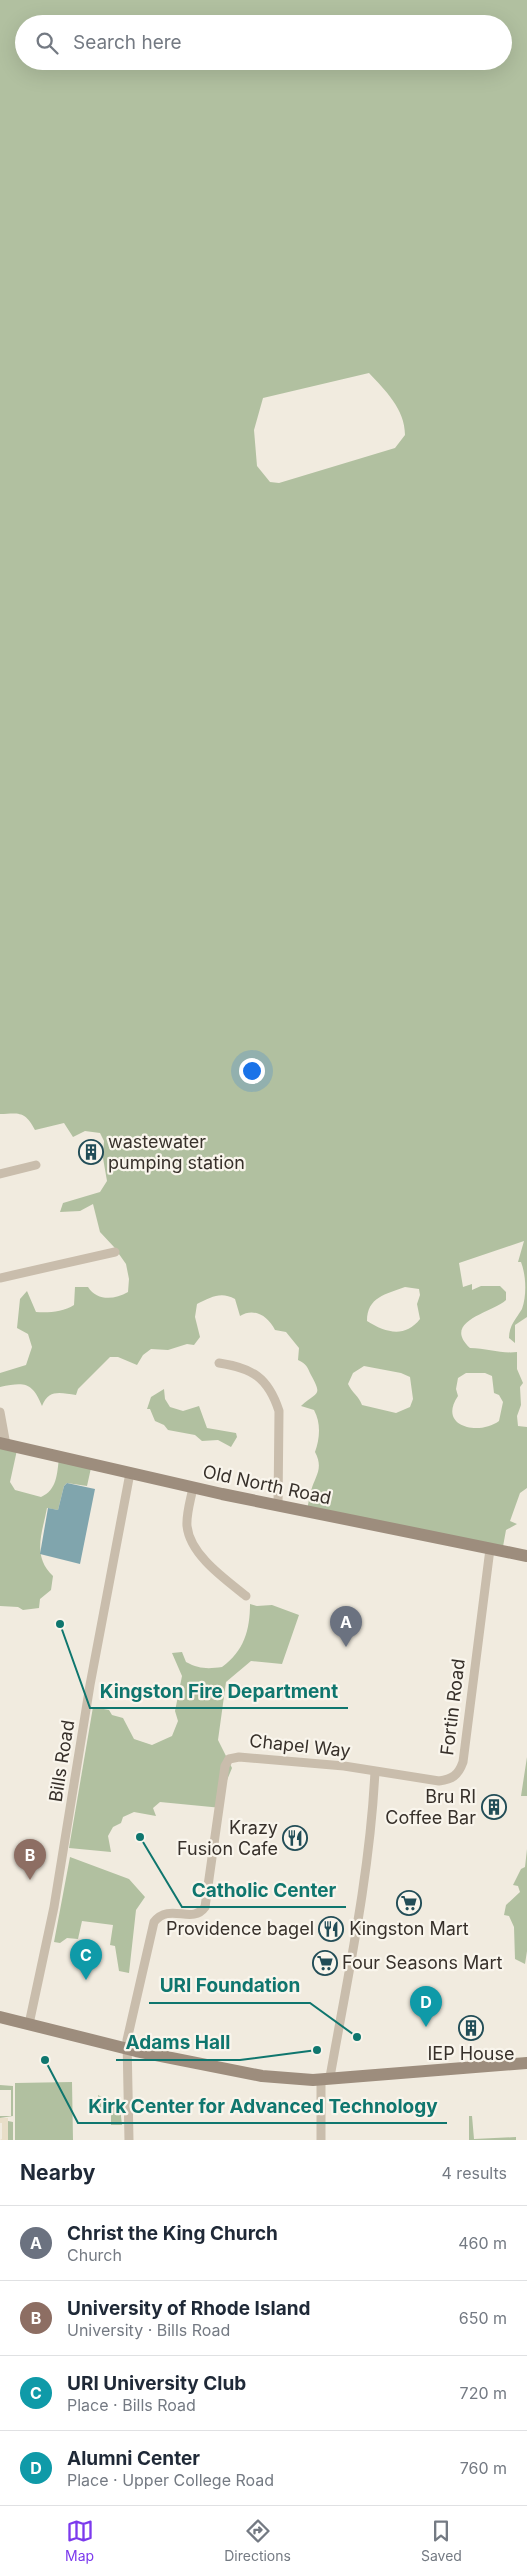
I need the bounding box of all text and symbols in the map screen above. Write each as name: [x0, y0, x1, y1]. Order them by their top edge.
search box: [15, 15, 512, 70]
icon: search: [33, 29, 61, 57]
text: Search here: [73, 31, 182, 54]
your location: [239, 1058, 265, 1084]
place label: wastewater pumping station: [108, 1131, 245, 1173]
building icon: wastewater pumping station: [78, 1139, 104, 1165]
street label: Old North Road: [201, 1461, 333, 1508]
pin: A: [330, 1606, 362, 1647]
street label: Fortin Road: [436, 1657, 469, 1756]
callout: Kingston Fire Department: [90, 1674, 348, 1708]
text: Kingston Fire Department: [100, 1680, 338, 1703]
street label: Bills Road: [45, 1718, 78, 1803]
street label: Chapel Way: [248, 1730, 352, 1761]
place label: Bru RI Coffee Bar: [385, 1786, 476, 1828]
building icon: Bru RI Coffee Bar: [481, 1794, 507, 1820]
place label: Krazy Fusion Cafe: [177, 1817, 278, 1859]
restaurant icon: Krazy Fusion Cafe: [282, 1825, 308, 1851]
pin: B: [14, 1839, 46, 1880]
callout: Catholic Center: [182, 1873, 346, 1907]
text: Catholic Center: [192, 1879, 337, 1902]
supermarket icon: Kingston Mart: [396, 1890, 422, 1916]
restaurant icon: Providence bagel: [318, 1916, 344, 1942]
place label: Providence bagel: [166, 1918, 314, 1939]
place label: Kingston Mart: [349, 1918, 469, 1939]
pin: C: [70, 1939, 102, 1980]
supermarket icon: Four Seasons Mart: [312, 1950, 338, 1976]
place label: Four Seasons Mart: [342, 1952, 502, 1973]
callout: URI Foundation: [149, 1969, 310, 2003]
text: URI Foundation: [160, 1974, 300, 1997]
pin: D: [410, 1986, 442, 2027]
building icon: IEP House: [458, 2015, 484, 2041]
callout: Adams Hall: [116, 2026, 240, 2060]
text: Adams Hall: [126, 2031, 230, 2054]
place label: IEP House: [427, 2043, 515, 2064]
callout: Kirk Center for Advanced Technology: [78, 2089, 447, 2123]
text: Kirk Center for Advanced Technology: [88, 2095, 438, 2118]
text: Nearby: [20, 2160, 95, 2185]
text: 4 results: [442, 2163, 507, 2183]
text: Christ the King Church: [67, 2222, 278, 2245]
text: A: [30, 2233, 42, 2253]
text: 460 m: [458, 2233, 507, 2253]
text: Church: [67, 2245, 122, 2265]
text: University of Rhode Island: [67, 2297, 311, 2320]
text: B: [31, 2308, 41, 2328]
text: 650 m: [459, 2308, 507, 2328]
text: University · Bills Road: [67, 2320, 230, 2340]
text: URI University Club: [67, 2372, 246, 2395]
text: C: [30, 2383, 42, 2403]
text: 720 m: [460, 2383, 507, 2403]
text: Place · Bills Road: [67, 2395, 196, 2415]
text: Alumni Center: [67, 2447, 200, 2470]
text: D: [30, 2458, 42, 2478]
text: 760 m: [460, 2458, 507, 2478]
text: Place · Upper College Road: [67, 2470, 274, 2490]
tab: Map: [65, 2517, 94, 2564]
tab: Directions: [224, 2517, 291, 2564]
tab: Saved: [421, 2517, 462, 2564]

